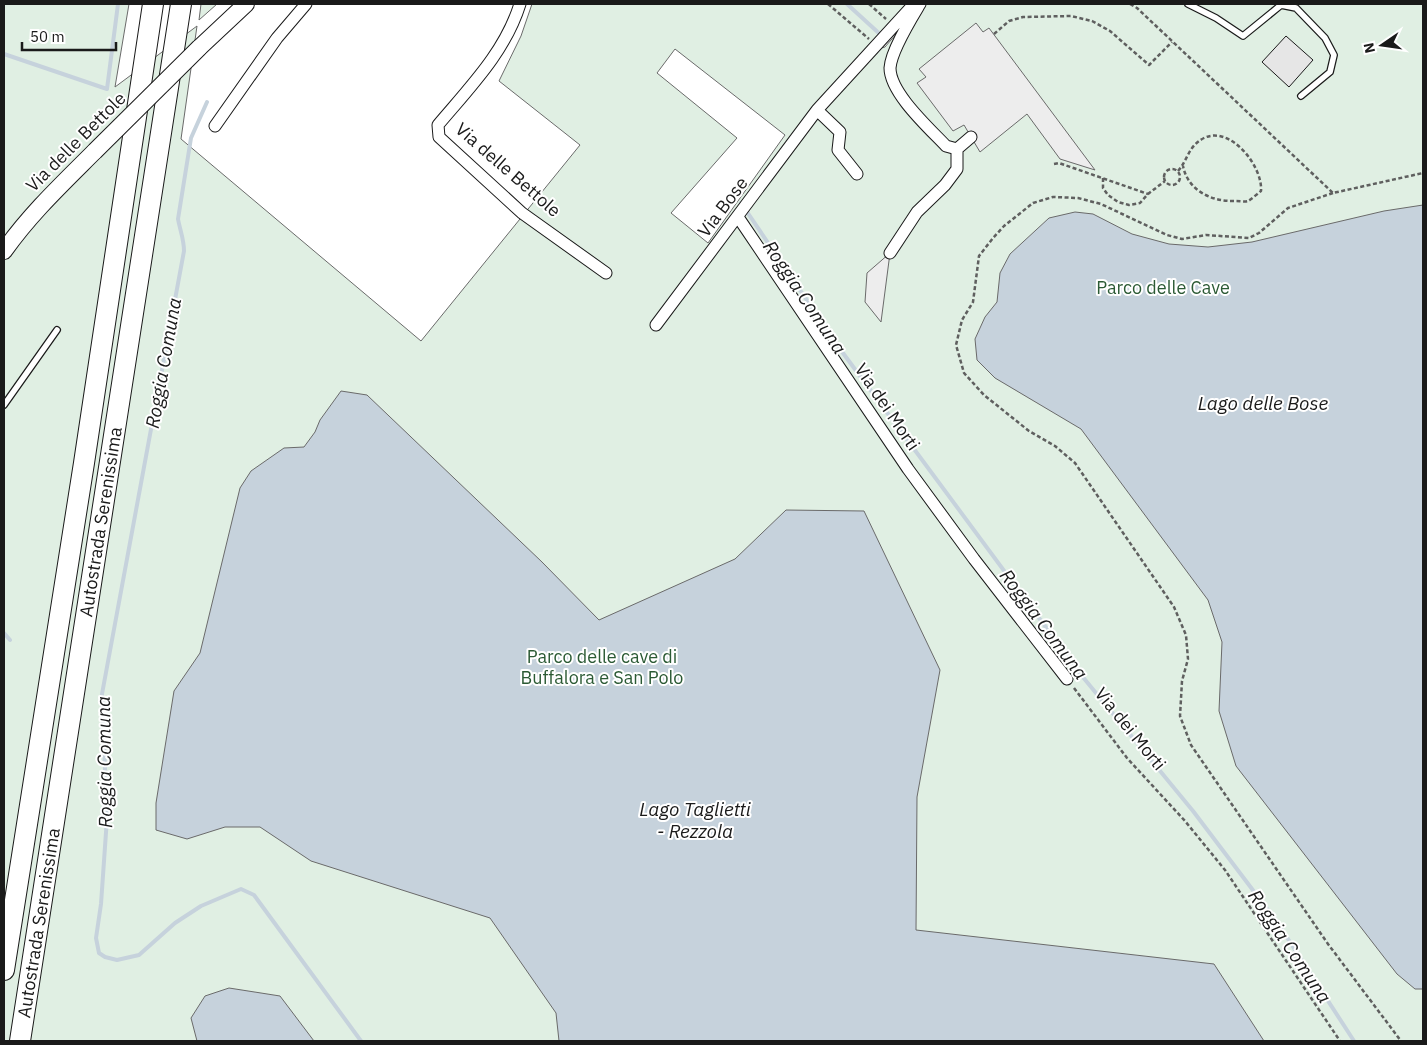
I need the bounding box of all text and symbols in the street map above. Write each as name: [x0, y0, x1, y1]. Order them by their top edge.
scale bar: [22, 20, 116, 52]
north arrow: [1357, 20, 1407, 70]
text: 50 m: [30, 27, 65, 46]
text: N: [1359, 41, 1379, 55]
street label: Via delle Bettole: [21, 87, 131, 197]
street label: Via delle Bettole: [451, 118, 566, 222]
street label: Via Bose: [692, 172, 753, 241]
water label: Roggia Comuna: [758, 236, 852, 358]
park label: Parco delle Cave: [1096, 276, 1230, 299]
water label: Roggia Comuna: [140, 296, 186, 430]
street label: Via dei Morti: [850, 359, 925, 455]
water label: Lago delle Bose: [1198, 391, 1328, 415]
street label: Autostrada Serenissima: [74, 425, 127, 619]
water label: Roggia Comuna: [995, 564, 1093, 684]
park label: Parco delle cave di Buffalora e San Polo: [521, 645, 683, 689]
street label: Via dei Morti: [1090, 682, 1171, 775]
water label: Roggia Comuna: [91, 696, 117, 828]
water label: Lago Taglietti - Rezzola: [639, 797, 752, 843]
street label: Autostrada Serenissima: [12, 826, 65, 1020]
water label: Roggia Comuna: [1243, 885, 1337, 1007]

